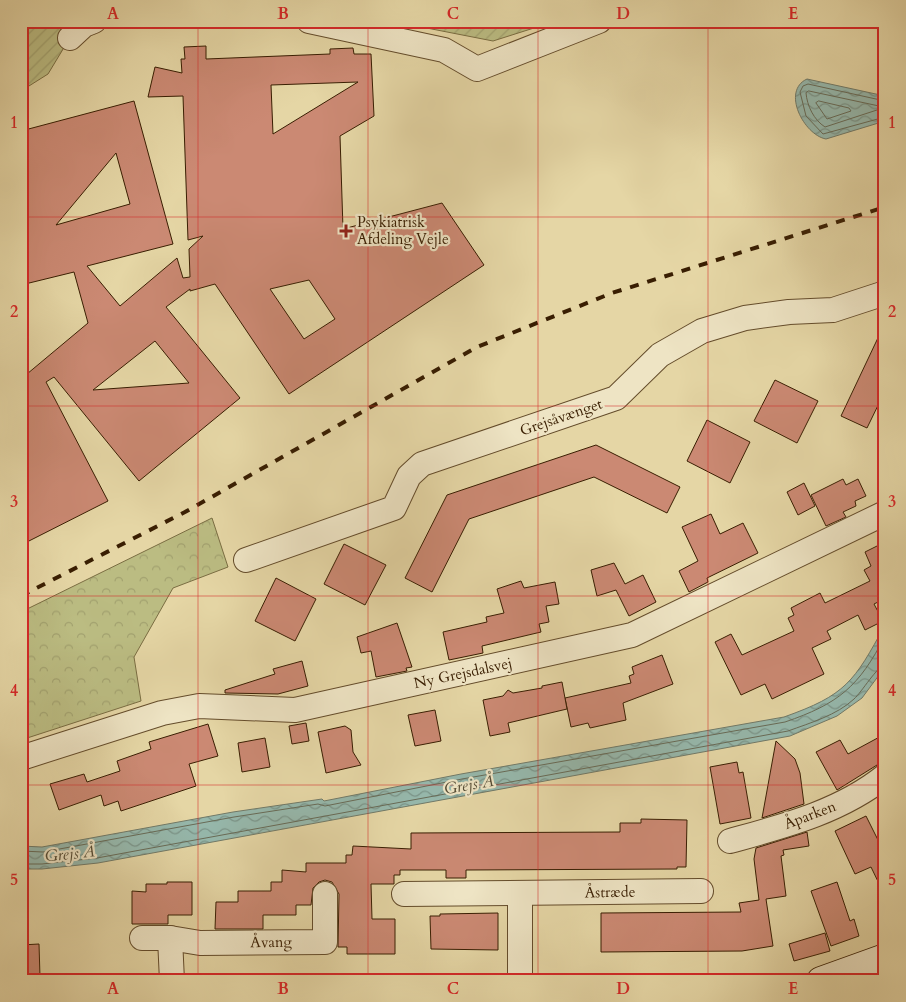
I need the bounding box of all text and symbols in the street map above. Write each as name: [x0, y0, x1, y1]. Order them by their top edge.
text: A: [107, 3, 119, 25]
text: B: [277, 3, 289, 25]
text: C: [447, 3, 459, 25]
text: D: [616, 3, 630, 25]
text: E: [788, 3, 798, 25]
text: 1: [10, 112, 18, 134]
text: 1: [888, 112, 896, 134]
place label: Psykiatrisk Afdeling Vejle: [357, 212, 449, 249]
marker: Psykiatrisk Afdeling Vejle: [339, 224, 353, 238]
text: 2: [10, 301, 18, 323]
text: 2: [888, 301, 896, 323]
street label: Grejsåvænget: [517, 393, 605, 440]
text: 3: [10, 491, 18, 513]
text: 3: [888, 491, 896, 513]
street label: Ny Grejsdalsvej: [412, 653, 514, 693]
text: 4: [10, 680, 18, 702]
text: 4: [888, 680, 896, 702]
water label: Grejs Å: [442, 770, 496, 800]
street label: Åparken: [781, 796, 839, 834]
water label: Grejs Å: [44, 840, 96, 868]
text: 5: [10, 869, 18, 891]
text: 5: [888, 869, 896, 891]
street label: Åstræde: [584, 882, 636, 902]
street label: Åvang: [250, 932, 293, 952]
text: A: [107, 978, 119, 1000]
text: B: [277, 978, 289, 1000]
text: C: [447, 978, 459, 1000]
text: D: [616, 978, 630, 1000]
text: E: [788, 978, 798, 1000]

